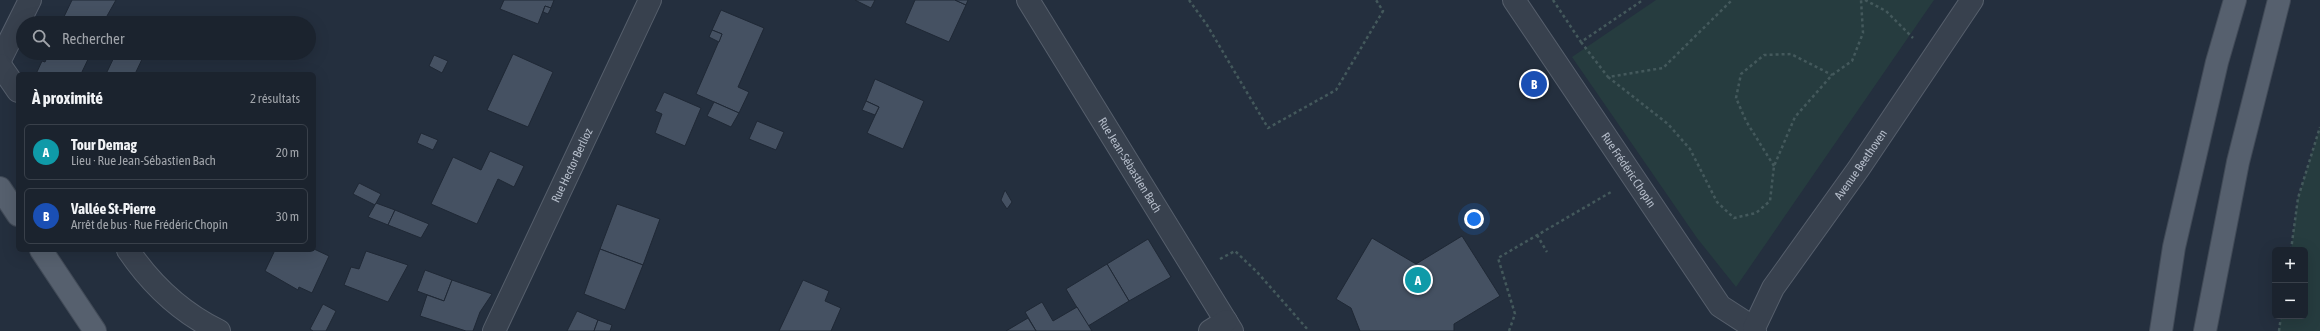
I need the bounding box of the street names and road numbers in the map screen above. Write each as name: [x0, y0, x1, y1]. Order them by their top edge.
street label: Rue Jean-Sébastien Bach: [1095, 115, 1164, 215]
street label: Rue Hector Berlioz: [549, 125, 596, 205]
street label: Avenue Beethoven: [1832, 127, 1890, 202]
street label: Rue Frédéric Chopin: [1598, 130, 1659, 210]

